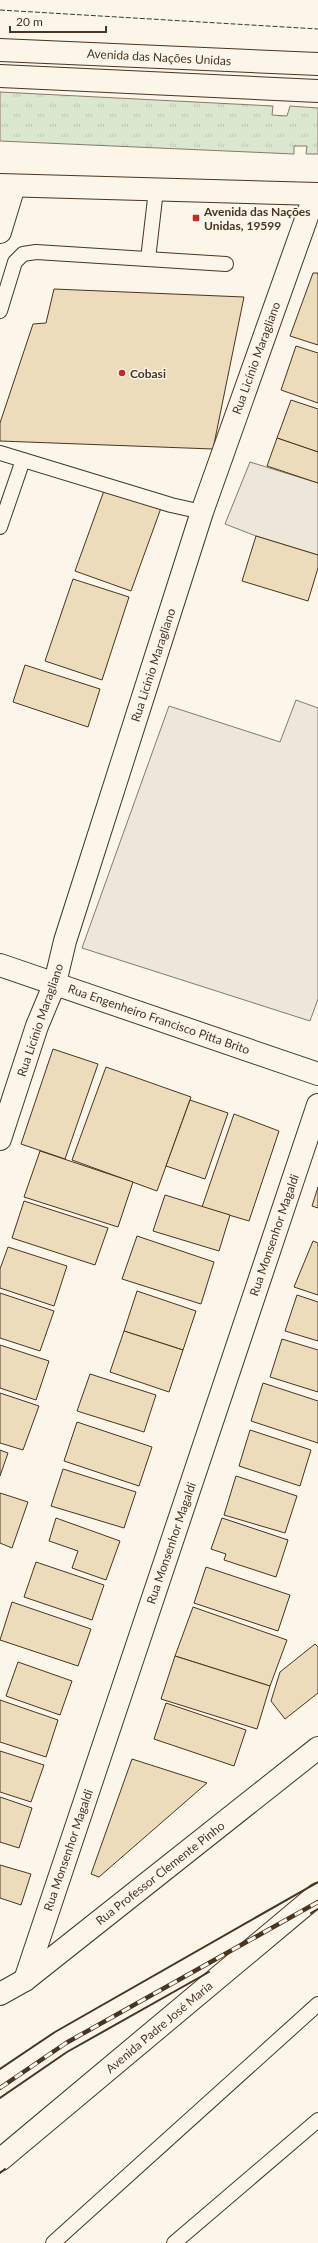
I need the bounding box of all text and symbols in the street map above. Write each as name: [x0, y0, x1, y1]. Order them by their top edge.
scale bar: [10, 8, 106, 34]
text: 20 m: [16, 14, 43, 29]
street label: Avenida das Nações Unidas: [87, 46, 231, 68]
place label: Avenida das Nações Unidas, 19599: [203, 204, 311, 233]
marker: Avenida das Nações Unidas, 19599: [191, 213, 201, 223]
street label: Rua Licínio Maragliano: [229, 299, 283, 416]
place label: Cobasi: [130, 366, 166, 381]
marker: Cobasi: [117, 368, 127, 378]
street label: Rua Licínio Maragliano: [128, 606, 179, 724]
street label: Rua Licínio Maragliano: [14, 961, 66, 1079]
street label: Rua Engenheiro Francisco Pitta Brito: [66, 981, 252, 1057]
street label: Rua Monsenhor Magaldi: [246, 1172, 302, 1298]
street label: Rua Monsenhor Magaldi: [143, 1480, 199, 1606]
street label: Rua Monsenhor Magaldi: [40, 1787, 96, 1913]
street label: Rua Professor Clemente Pinho: [93, 1818, 228, 1928]
street label: Avenida Padre José Maria: [103, 1978, 215, 2076]

